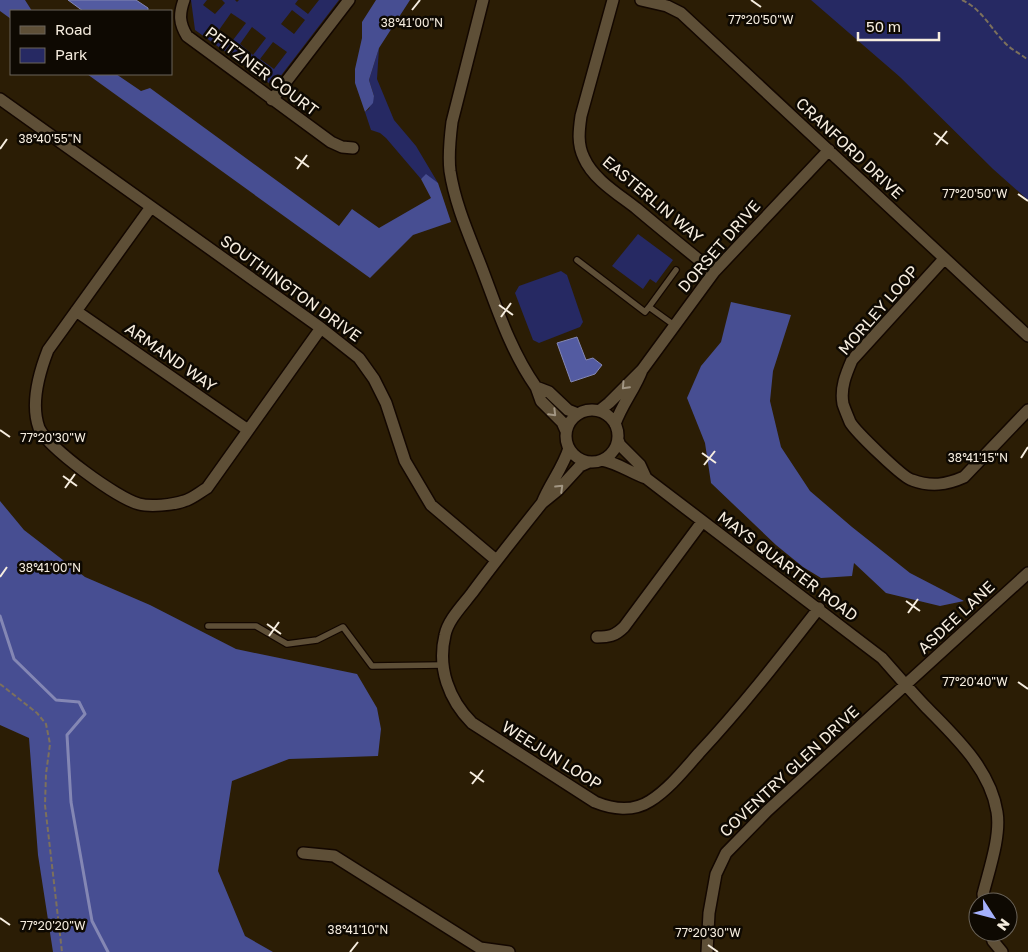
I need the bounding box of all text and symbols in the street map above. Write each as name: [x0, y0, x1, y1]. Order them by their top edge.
legend: [10, 10, 172, 75]
scale bar: [858, 10, 939, 42]
text: 77°20'50"W: [728, 12, 794, 27]
text: 38°41'00"N: [381, 15, 443, 30]
text: 50 m: [866, 17, 901, 35]
text: Road: [55, 20, 92, 38]
street label: PFITZNER COURT: [202, 22, 323, 120]
text: Park: [55, 45, 88, 63]
street label: CRANFORD DRIVE: [792, 93, 908, 203]
text: 38°40'55"N: [18, 131, 82, 146]
street label: EASTERLIN WAY: [599, 151, 708, 247]
text: 77°20'50"W: [942, 186, 1008, 201]
street label: DORSET DRIVE: [674, 196, 764, 296]
street label: SOUTHINGTON DRIVE: [217, 230, 365, 346]
street label: MORLEY LOOP: [834, 261, 922, 359]
street label: ARMAND WAY: [121, 318, 221, 396]
one-way arrow: [622, 380, 631, 389]
one-way arrow: [548, 408, 557, 417]
text: 77°20'30"W: [20, 430, 86, 445]
text: 38°41'15"N: [948, 450, 1008, 465]
one-way arrow: [554, 485, 563, 494]
street label: MAYS QUARTER ROAD: [714, 507, 862, 625]
text: 38°41'00"N: [19, 560, 81, 575]
street label: ASDEE LANE: [913, 576, 999, 658]
text: 77°20'40"W: [942, 674, 1008, 689]
street label: COVENTRY GLEN DRIVE: [715, 701, 863, 841]
street label: WEEJUN LOOP: [498, 716, 606, 794]
north arrow: [968, 892, 1018, 942]
text: N: [994, 916, 1014, 934]
text: 77°20'20"W: [20, 918, 86, 933]
text: 38°41'10"N: [328, 922, 388, 937]
text: 77°20'30"W: [675, 925, 741, 940]

